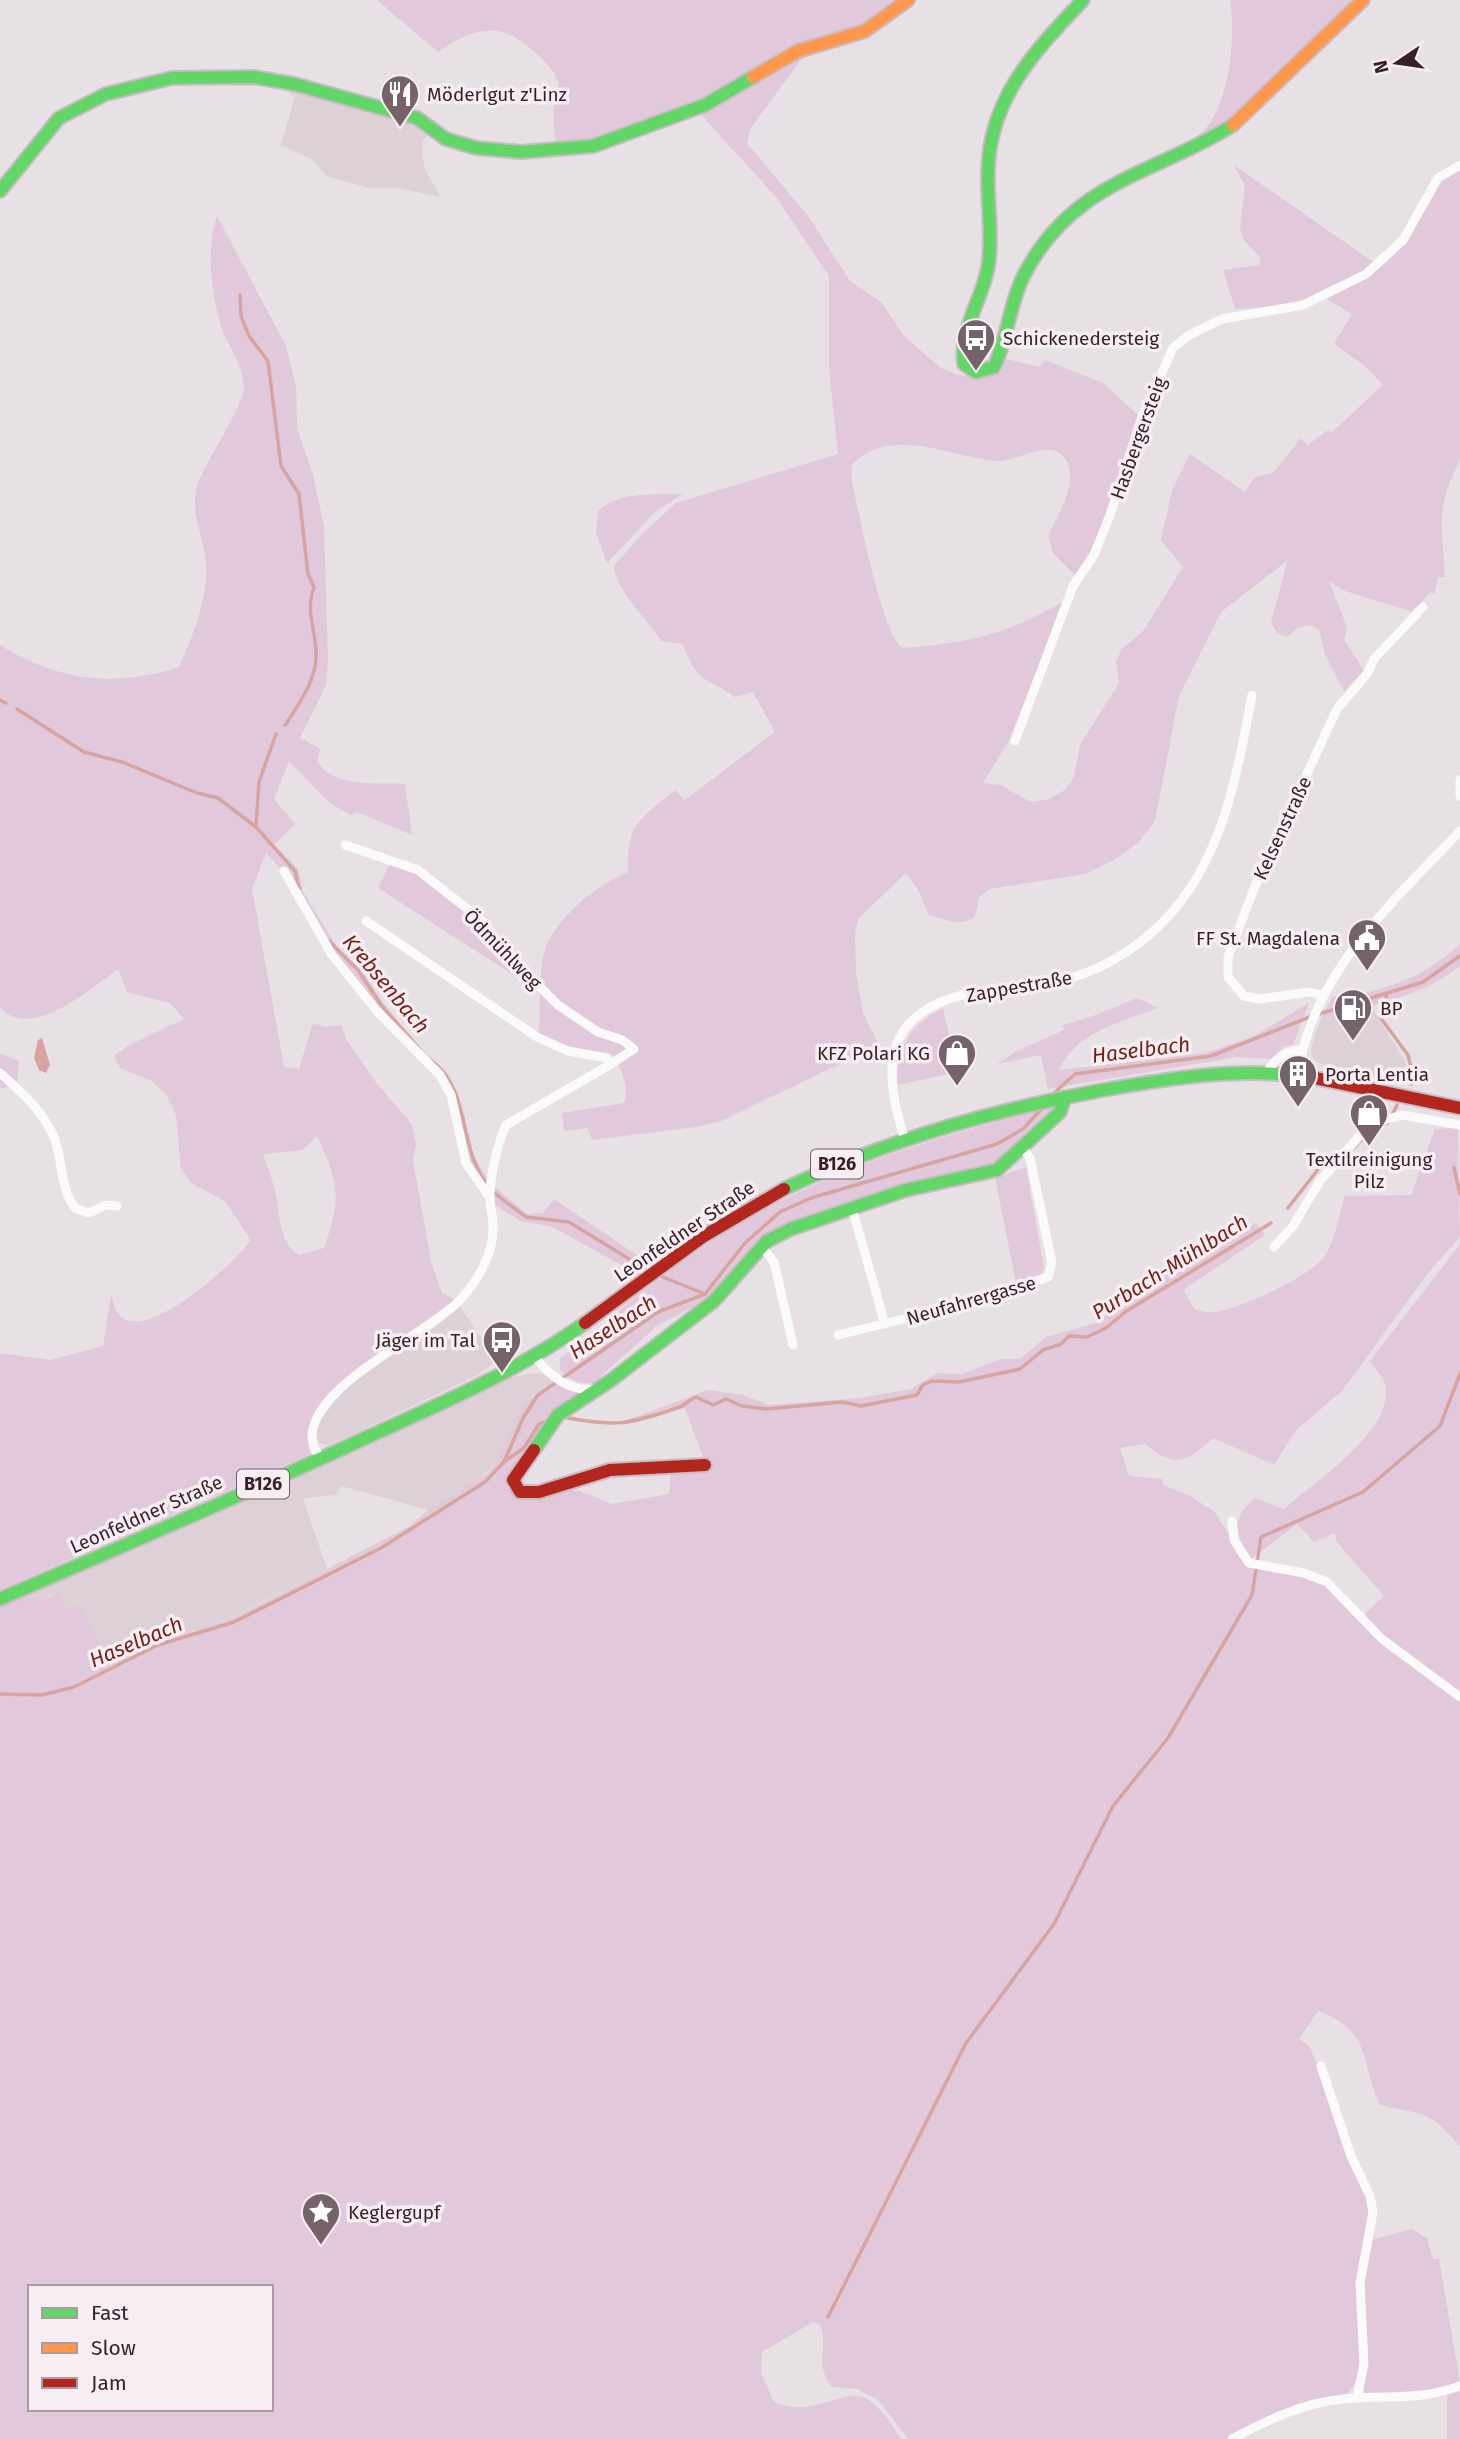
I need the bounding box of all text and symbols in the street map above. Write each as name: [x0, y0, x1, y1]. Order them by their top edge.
north arrow: [1362, 28, 1432, 98]
text: N: [1368, 58, 1394, 75]
restaurant icon: Möderlgut z'Linz: [379, 73, 421, 128]
place label: Möderlgut z'Linz: [427, 83, 567, 106]
bus stop icon: Schickenedersteig: [955, 317, 997, 372]
place label: Schickenedersteig: [1003, 327, 1159, 350]
street label: Hasbergersteig: [1106, 374, 1171, 503]
street label: Kelsenstraße: [1248, 773, 1316, 884]
street label: Ödmühlweg: [459, 905, 547, 994]
public building icon: FF St. Magdalena: [1346, 917, 1388, 972]
place label: FF St. Magdalena: [1196, 927, 1340, 950]
water label: Krebsenbach: [337, 929, 435, 1039]
street label: Zappestraße: [964, 966, 1074, 1007]
fuel station icon: BP: [1332, 987, 1374, 1042]
place label: BP: [1380, 997, 1403, 1020]
water label: Haselbach: [1090, 1031, 1192, 1069]
shop icon: KFZ Polari KG: [936, 1032, 978, 1087]
place label: KFZ Polari KG: [817, 1042, 930, 1065]
building icon: Porta Lentia: [1277, 1053, 1319, 1108]
place label: Porta Lentia: [1325, 1063, 1429, 1086]
shop icon: Textilreinigung Pilz: [1348, 1092, 1390, 1147]
place label: Textilreinigung Pilz: [1306, 1148, 1432, 1193]
road number: B126: [811, 1149, 863, 1178]
street label: Leonfeldner Straße: [610, 1176, 759, 1287]
water label: Purbach-Mühlbach: [1087, 1209, 1253, 1325]
street label: Neufahrergasse: [904, 1271, 1039, 1330]
water label: Haselbach: [564, 1289, 662, 1365]
bus stop icon: Jäger im Tal: [481, 1319, 523, 1374]
place label: Jäger im Tal: [375, 1329, 475, 1352]
street label: Leonfeldner Straße: [66, 1470, 226, 1558]
road number: B126: [237, 1470, 289, 1498]
water label: Haselbach: [85, 1611, 187, 1673]
place icon: Keglergupf: [300, 2191, 342, 2246]
place label: Keglergupf: [348, 2201, 442, 2224]
legend: [28, 2285, 273, 2411]
text: Fast: [91, 2300, 129, 2326]
text: Slow: [91, 2335, 136, 2361]
text: Jam: [91, 2370, 127, 2396]

